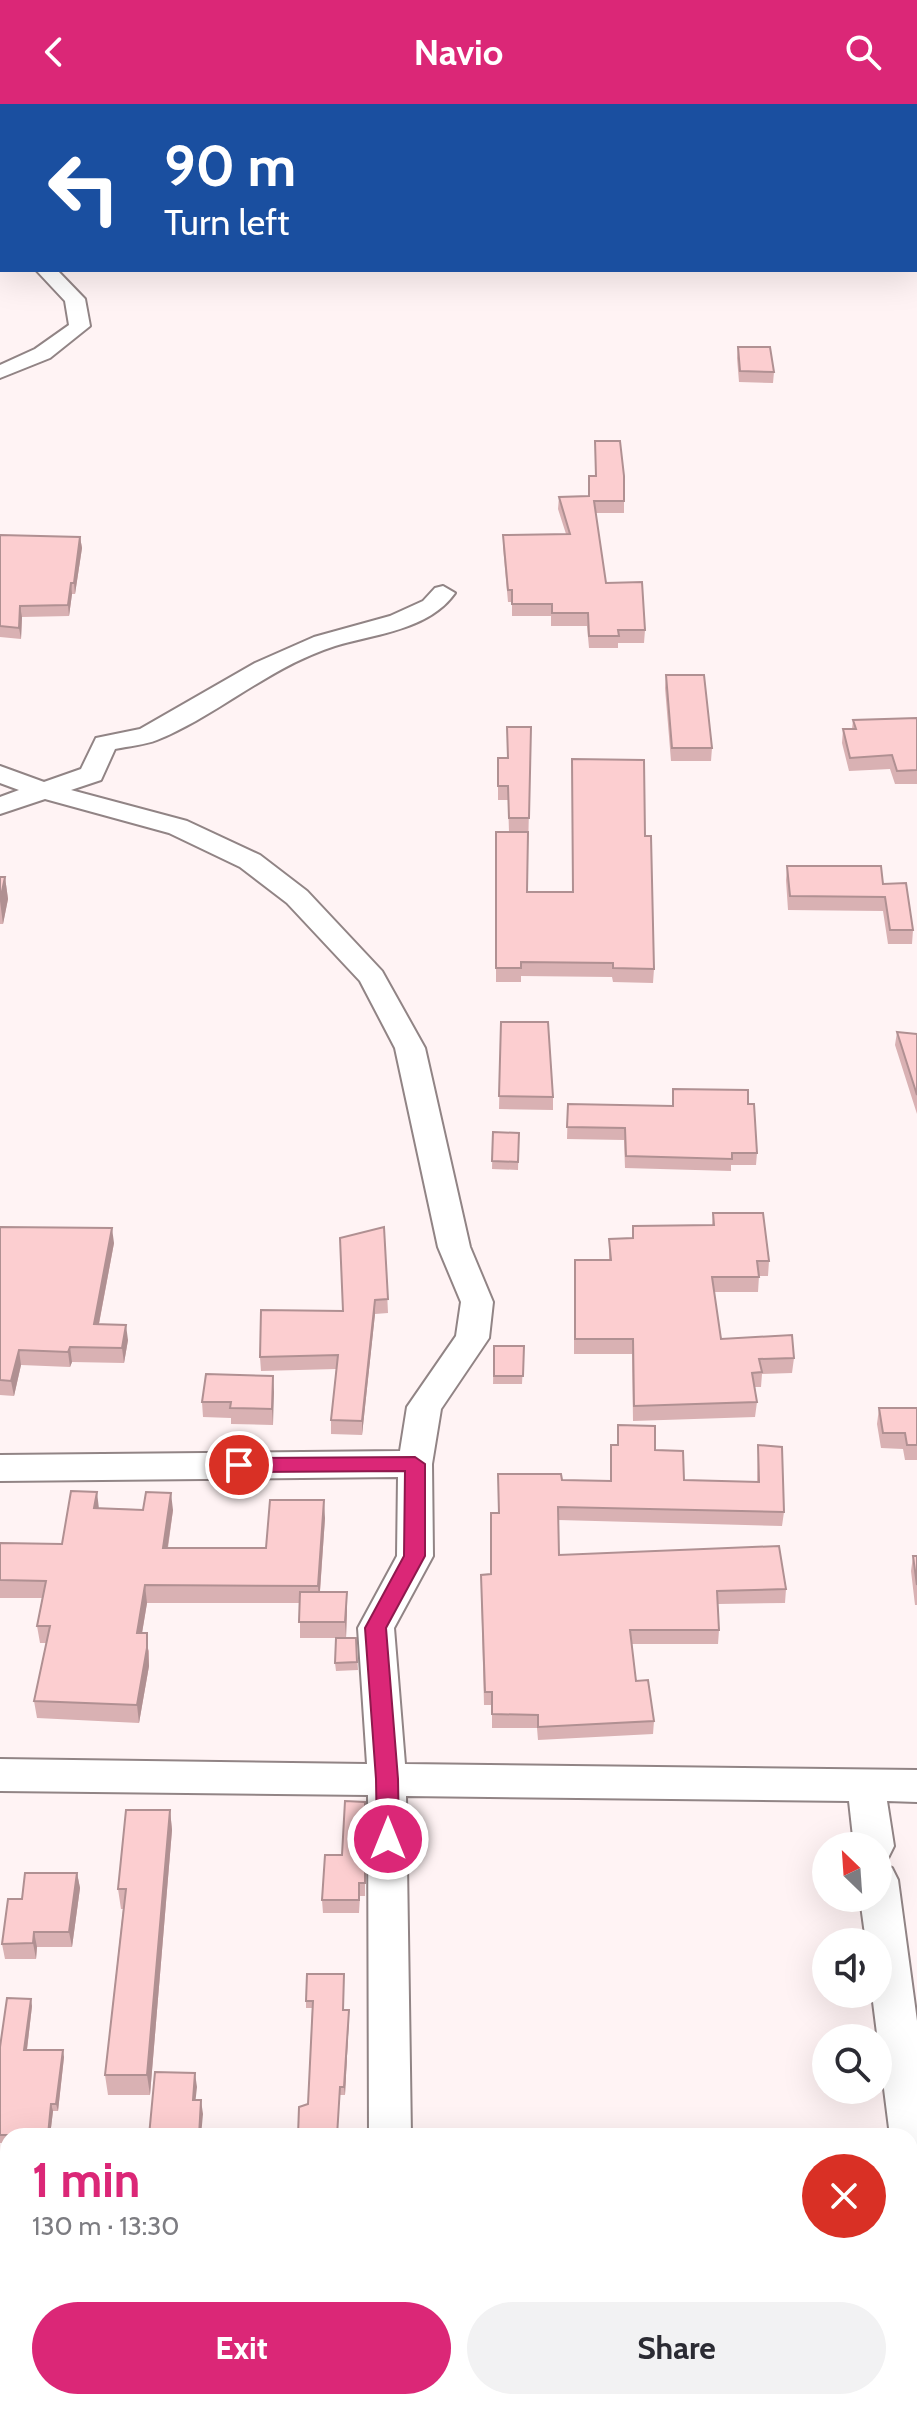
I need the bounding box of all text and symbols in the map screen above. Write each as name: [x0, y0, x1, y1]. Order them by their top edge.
icon: back: [32, 30, 76, 74]
text: Navio: [414, 30, 503, 74]
icon: search: [841, 30, 885, 74]
text: 90 m: [164, 132, 296, 200]
icon: left: [32, 136, 136, 240]
text: Turn left: [164, 200, 289, 244]
pin: [205, 1431, 273, 1499]
icon: arrive: [217, 1443, 261, 1487]
position arrow: [346, 1797, 430, 1881]
north arrow: [812, 1832, 892, 1912]
map controls: [812, 1832, 892, 2104]
button: sound: [812, 1928, 892, 2008]
button: search: [812, 2024, 892, 2104]
text: 1 min: [32, 2151, 140, 2209]
button: close: [802, 2154, 886, 2238]
text: 130 m · 13:30: [32, 2210, 179, 2242]
button: Exit: [32, 2302, 451, 2394]
button: Share: [467, 2302, 886, 2394]

